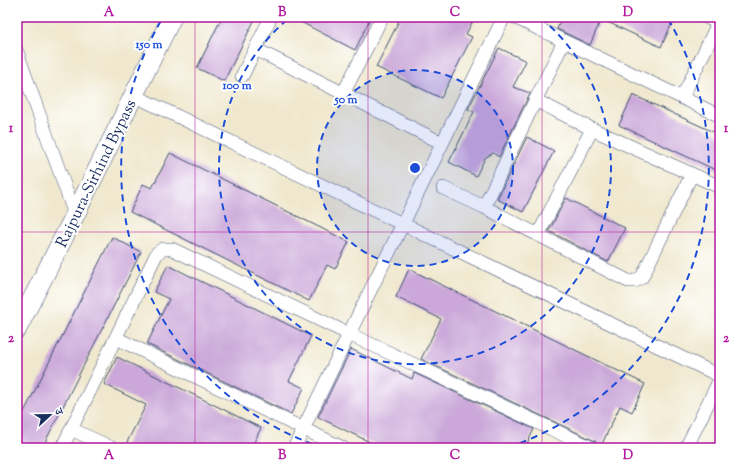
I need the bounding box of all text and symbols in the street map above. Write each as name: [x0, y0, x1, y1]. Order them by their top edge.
text: A: [104, 4, 115, 22]
text: B: [278, 4, 287, 22]
text: C: [450, 4, 460, 22]
text: D: [623, 4, 633, 22]
text: 150 m: [134, 36, 163, 54]
text: 100 m: [221, 77, 252, 95]
text: 50 m: [334, 91, 358, 109]
street label: Rajpura-Sirhind Bypass: [51, 96, 143, 252]
text: 1: [9, 120, 14, 138]
text: 1: [724, 120, 729, 138]
centre of rings: [408, 161, 422, 175]
text: 2: [8, 330, 15, 348]
text: 2: [723, 330, 730, 348]
north arrow: [30, 395, 70, 435]
text: उ: [50, 405, 67, 419]
text: A: [104, 447, 115, 465]
text: B: [278, 447, 287, 465]
text: C: [450, 447, 460, 465]
text: D: [623, 447, 633, 465]

